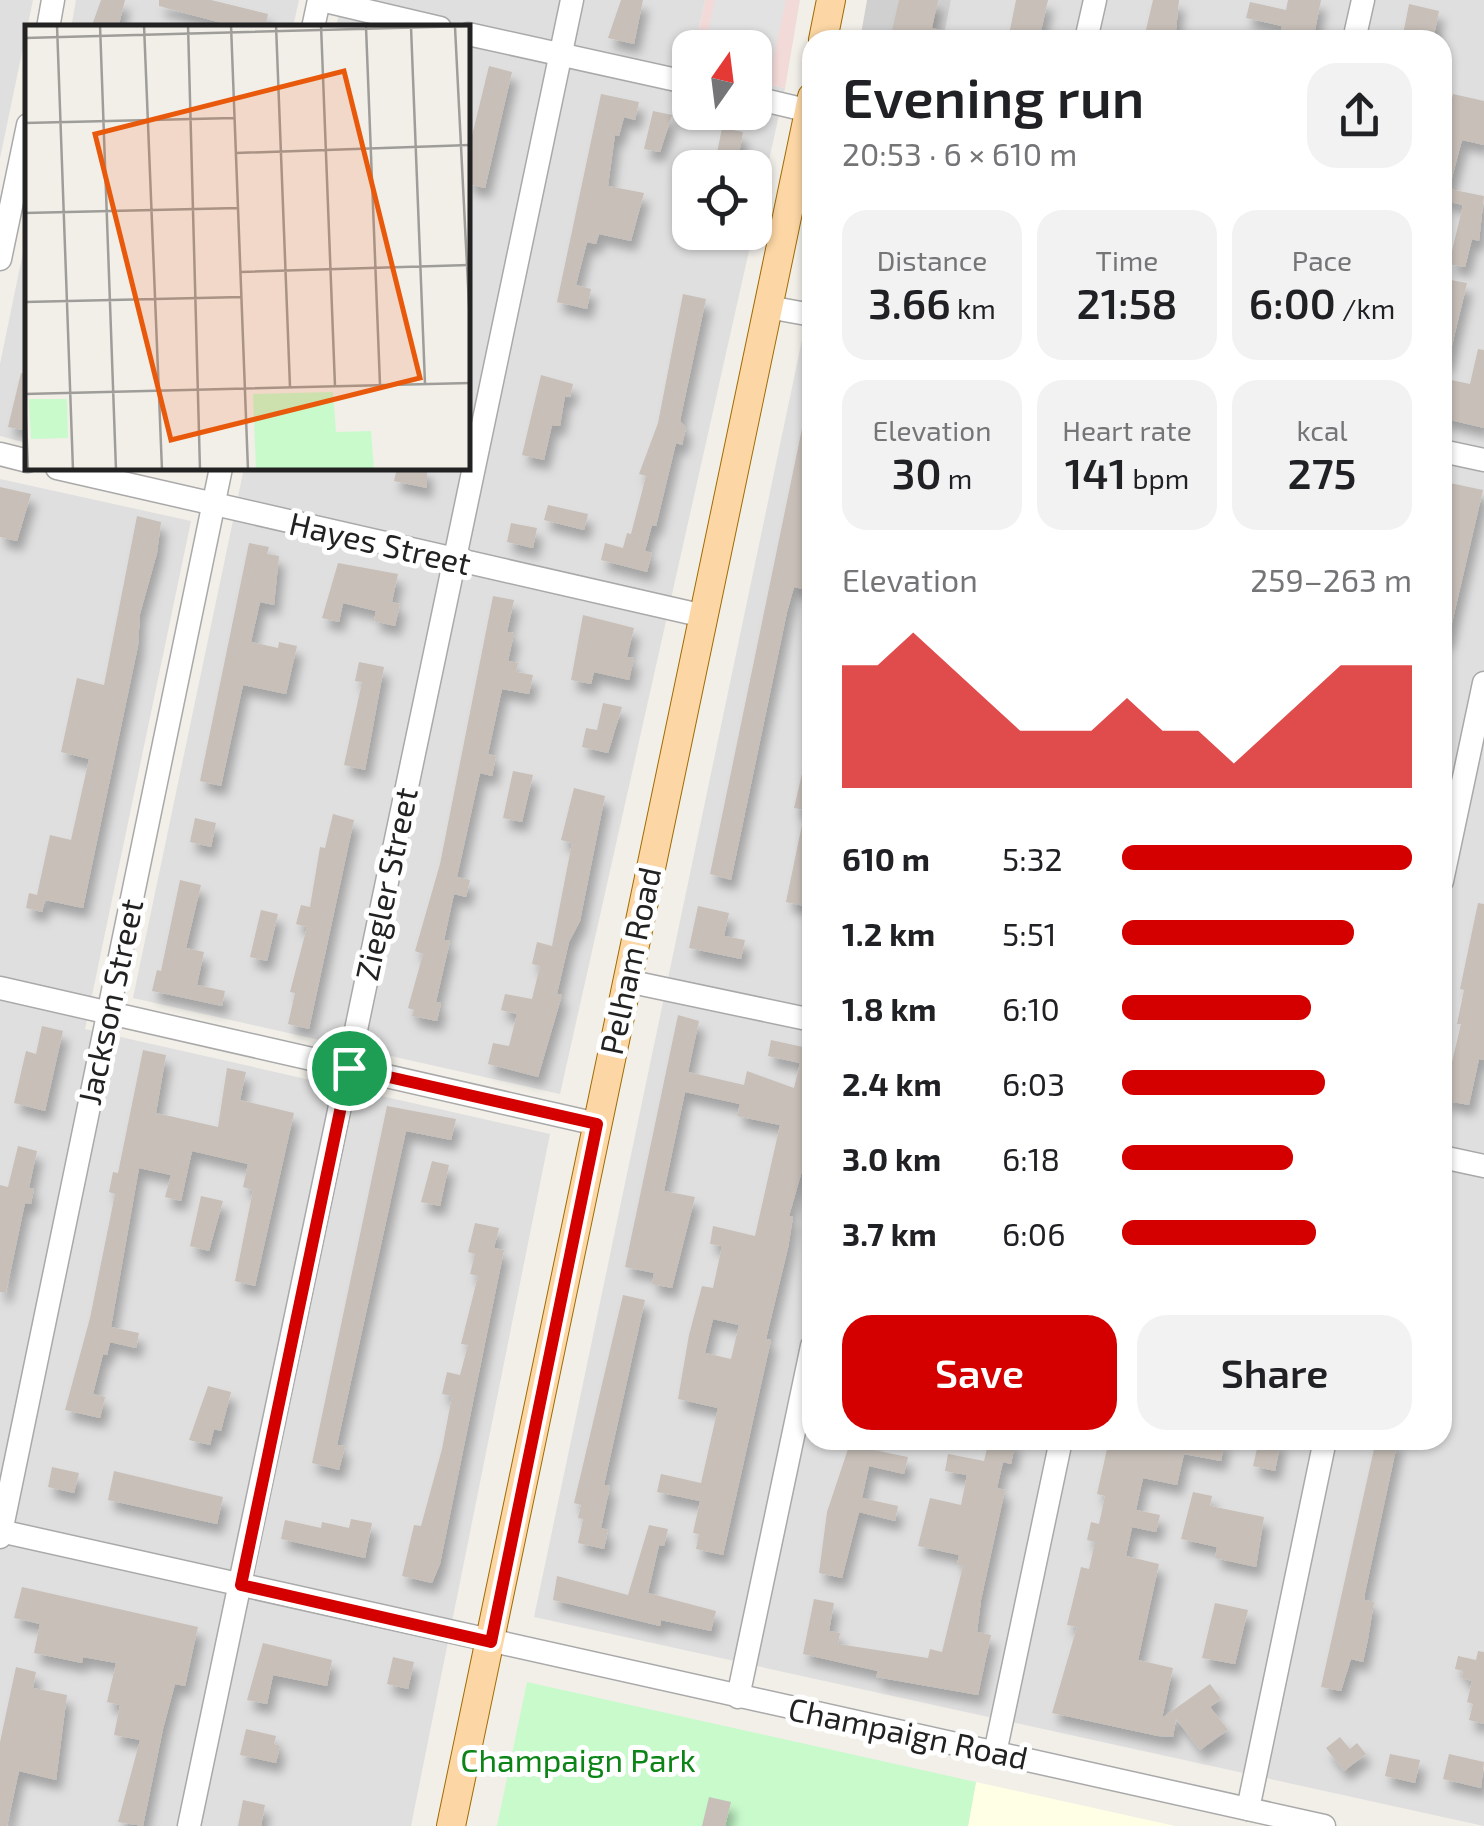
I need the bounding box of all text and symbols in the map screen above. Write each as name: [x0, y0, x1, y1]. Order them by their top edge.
inset map: [25, 25, 470, 470]
north arrow: [672, 30, 772, 130]
map controls: [672, 30, 772, 250]
text: Evening run: [842, 63, 1144, 129]
button: share: [1307, 63, 1412, 168]
text: 20:53 · 6 × 610 m: [842, 134, 1077, 172]
button: locate: [672, 150, 772, 250]
text: Distance: [877, 243, 987, 277]
text: Time: [1096, 243, 1158, 277]
text: Pace: [1292, 243, 1352, 277]
text: 3.66: [868, 277, 951, 327]
text: 21:58: [1077, 277, 1177, 327]
text: 6:00: [1249, 277, 1336, 327]
text: km: [951, 291, 996, 325]
text: /km: [1336, 291, 1395, 325]
text: Elevation: [873, 413, 991, 447]
text: Heart rate: [1062, 413, 1192, 447]
text: kcal: [1296, 413, 1348, 447]
text: 30: [892, 447, 941, 497]
text: 141: [1065, 447, 1126, 497]
text: 275: [1288, 447, 1356, 497]
text: m: [941, 461, 972, 495]
text: bpm: [1126, 461, 1189, 495]
street label: Hayes Street: [286, 503, 475, 581]
text: Elevation: [842, 560, 978, 598]
text: 259–263 m: [1250, 560, 1412, 598]
street label: Ziegler Street: [346, 784, 424, 983]
text: 610 m: [842, 839, 930, 877]
text: 5:32: [1002, 839, 1062, 877]
street label: Pelham Road: [591, 864, 667, 1058]
street label: Jackson Street: [69, 895, 149, 1108]
text: 1.2 km: [842, 914, 935, 952]
text: 5:51: [1002, 914, 1057, 952]
text: 1.8 km: [842, 989, 937, 1027]
text: 6:10: [1002, 989, 1060, 1027]
pin: [307, 1026, 392, 1111]
icon: arrive: [322, 1041, 377, 1096]
text: 2.4 km: [842, 1064, 942, 1102]
text: 6:03: [1002, 1064, 1065, 1102]
text: 3.0 km: [842, 1139, 941, 1177]
text: 6:18: [1002, 1139, 1060, 1177]
text: 3.7 km: [842, 1214, 937, 1252]
text: 6:06: [1002, 1214, 1065, 1252]
button: Save: [842, 1315, 1117, 1430]
button: Share: [1137, 1315, 1412, 1430]
street label: Champaign Road: [785, 1688, 1032, 1776]
park label: Champaign Park: [460, 1740, 696, 1778]

